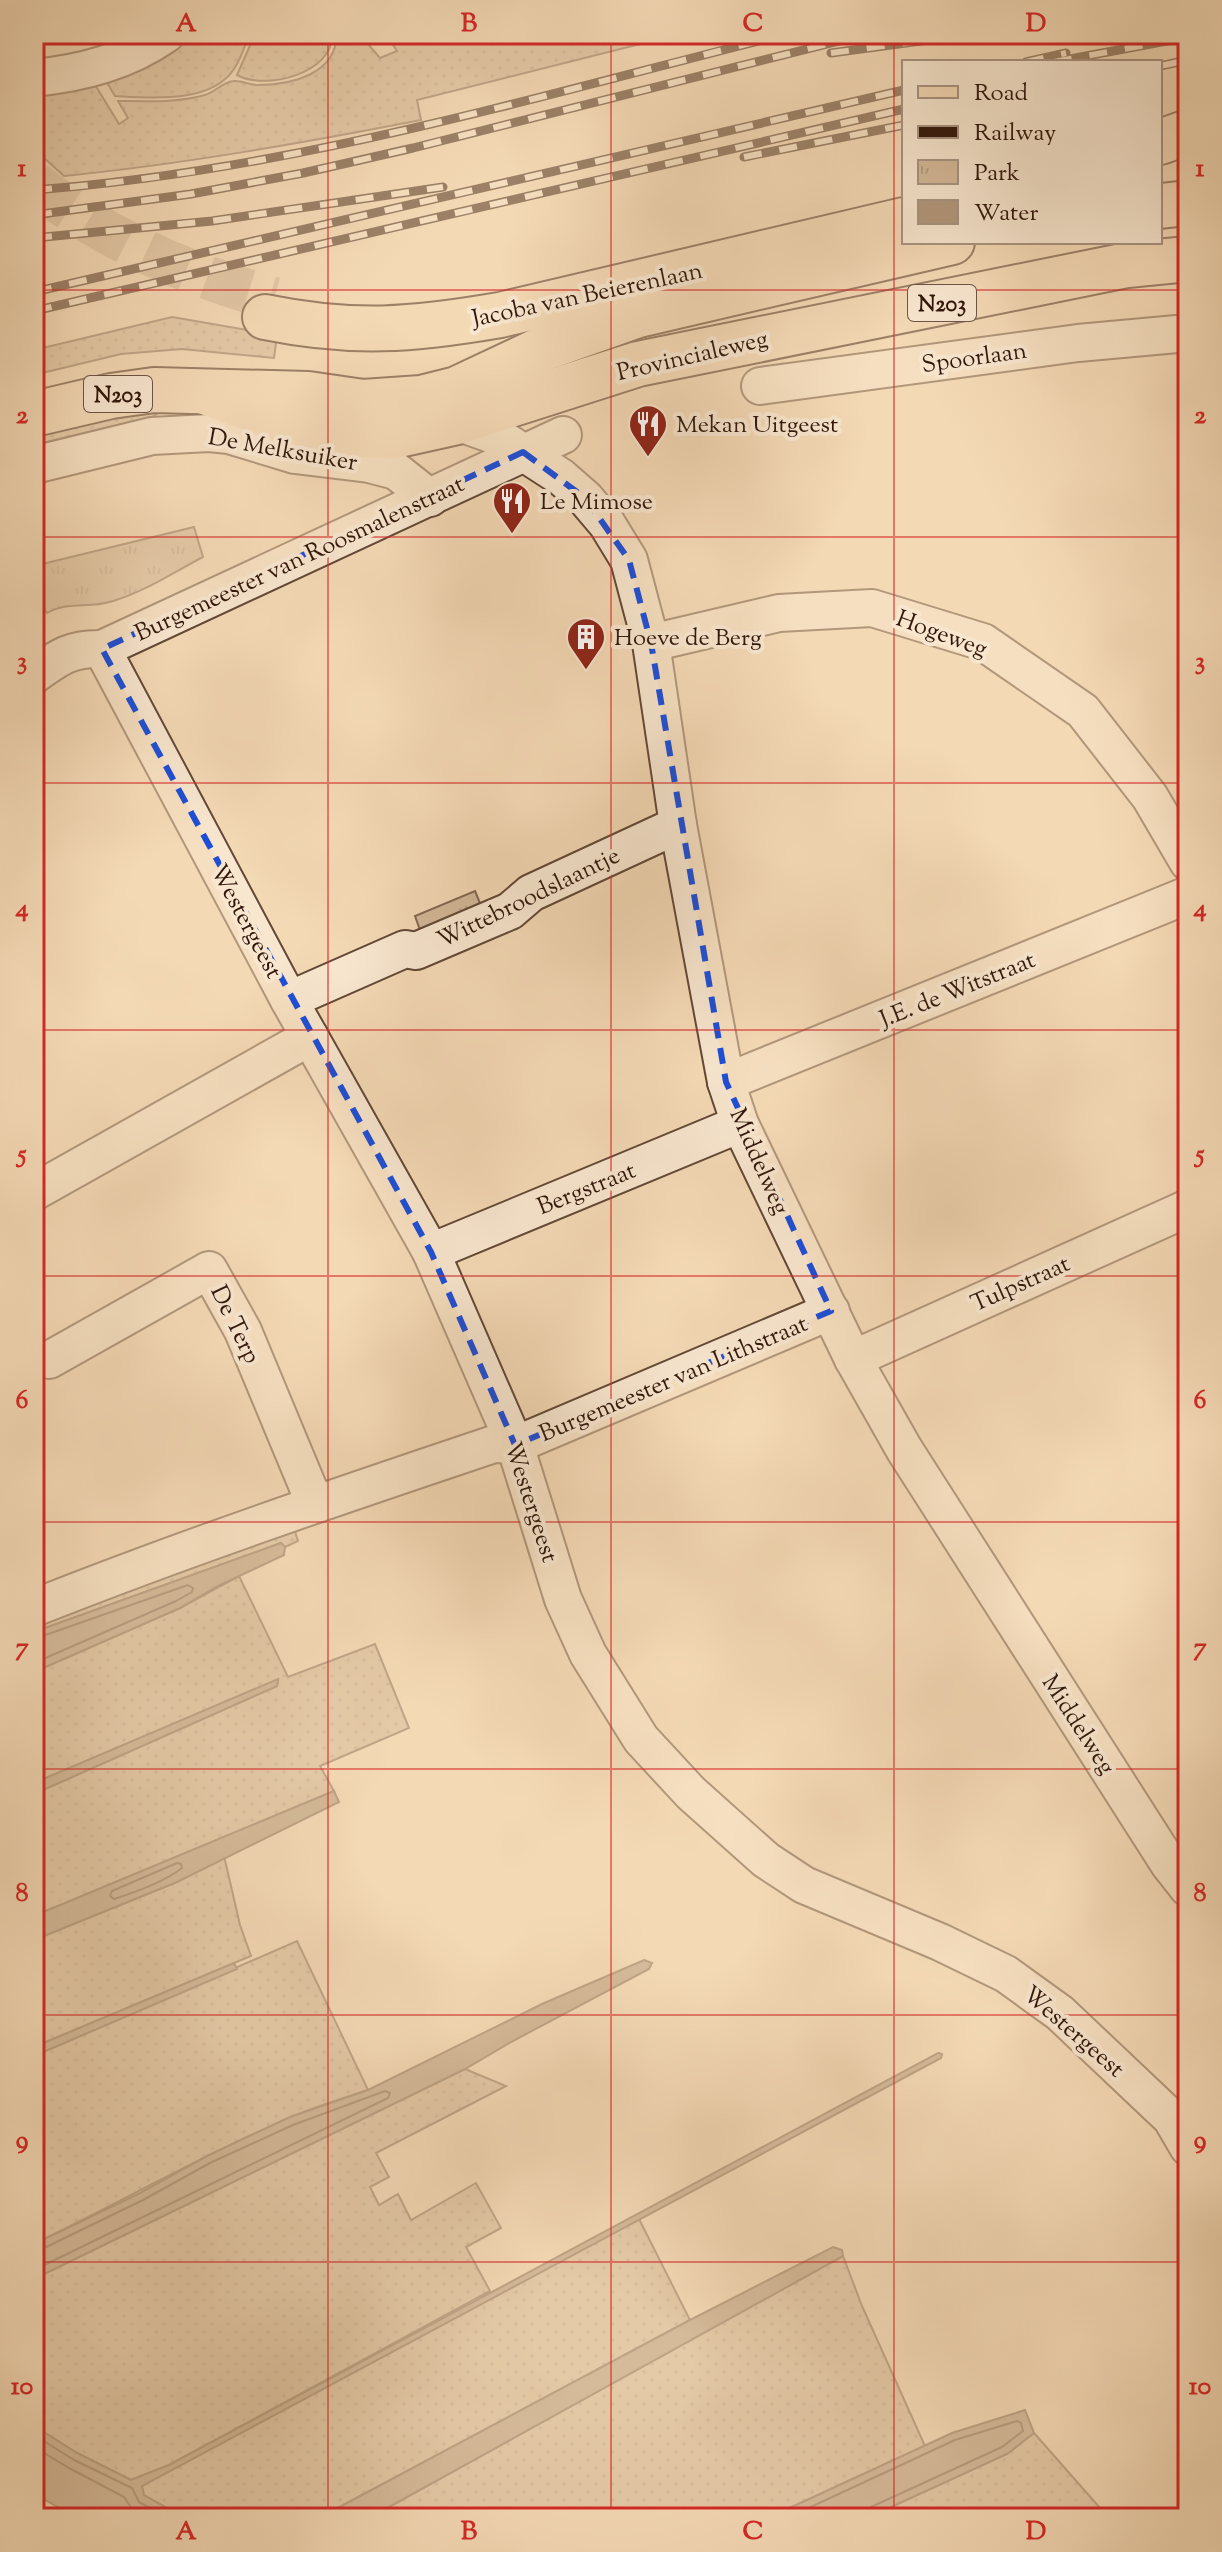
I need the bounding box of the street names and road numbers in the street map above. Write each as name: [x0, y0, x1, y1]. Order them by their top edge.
street label: Jacoba van Beierenlaan: [467, 255, 706, 337]
road number: N203: [908, 285, 976, 321]
street label: Provincialeweg: [614, 323, 772, 391]
street label: Spoorlaan: [920, 335, 1029, 383]
road number: N203: [84, 376, 152, 412]
street label: De Melksuiker: [205, 421, 360, 481]
street label: Burgemeester van Roosmalenstraat: [129, 468, 470, 651]
street label: Hogeweg: [891, 603, 992, 667]
street label: Wittebroodslaantje: [432, 840, 626, 958]
street label: Westergeest: [201, 859, 290, 985]
street label: J.E. de Witstraat: [873, 944, 1041, 1038]
street label: Middelweg: [720, 1103, 797, 1221]
street label: Bergstraat: [532, 1155, 641, 1225]
street label: Tulpstraat: [966, 1248, 1076, 1322]
street label: De Terp: [201, 1280, 268, 1370]
street label: Burgemeester van Lithstraat: [534, 1308, 813, 1452]
street label: Westergeest: [495, 1438, 566, 1567]
street label: Middelweg: [1032, 1668, 1123, 1782]
street label: Westergeest: [1014, 1979, 1131, 2086]

